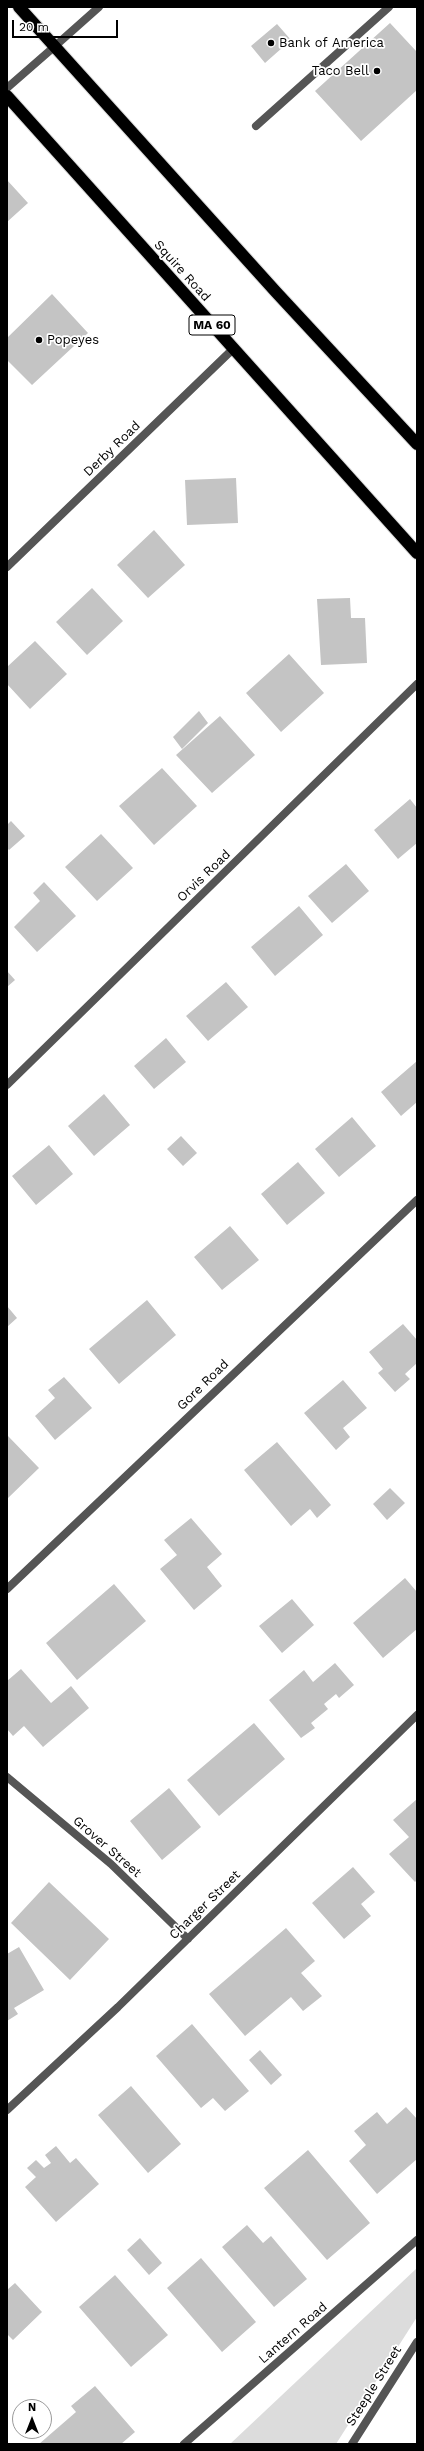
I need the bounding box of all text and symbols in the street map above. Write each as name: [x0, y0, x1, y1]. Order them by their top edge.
scale bar: [14, 12, 120, 38]
text: 20 m: [19, 20, 49, 34]
place label: Bank of America: [279, 35, 384, 51]
marker: Bank of America: [266, 38, 276, 48]
place label: Taco Bell: [312, 63, 369, 79]
marker: Taco Bell: [372, 66, 382, 76]
street label: Squire Road: [151, 237, 213, 305]
road number: MA 60: [189, 315, 235, 335]
place label: Popeyes: [47, 332, 99, 348]
marker: Popeyes: [34, 335, 44, 345]
street label: Derby Road: [80, 418, 144, 480]
street label: Orvis Road: [174, 847, 234, 905]
street label: Gore Road: [174, 1356, 232, 1414]
street label: Grover Street: [70, 1813, 144, 1881]
street label: Charger Street: [166, 1867, 244, 1943]
street label: Lantern Road: [256, 2299, 330, 2367]
street label: Steeple Street: [343, 2343, 405, 2429]
north arrow: [12, 2399, 52, 2439]
text: N: [28, 2401, 36, 2414]

